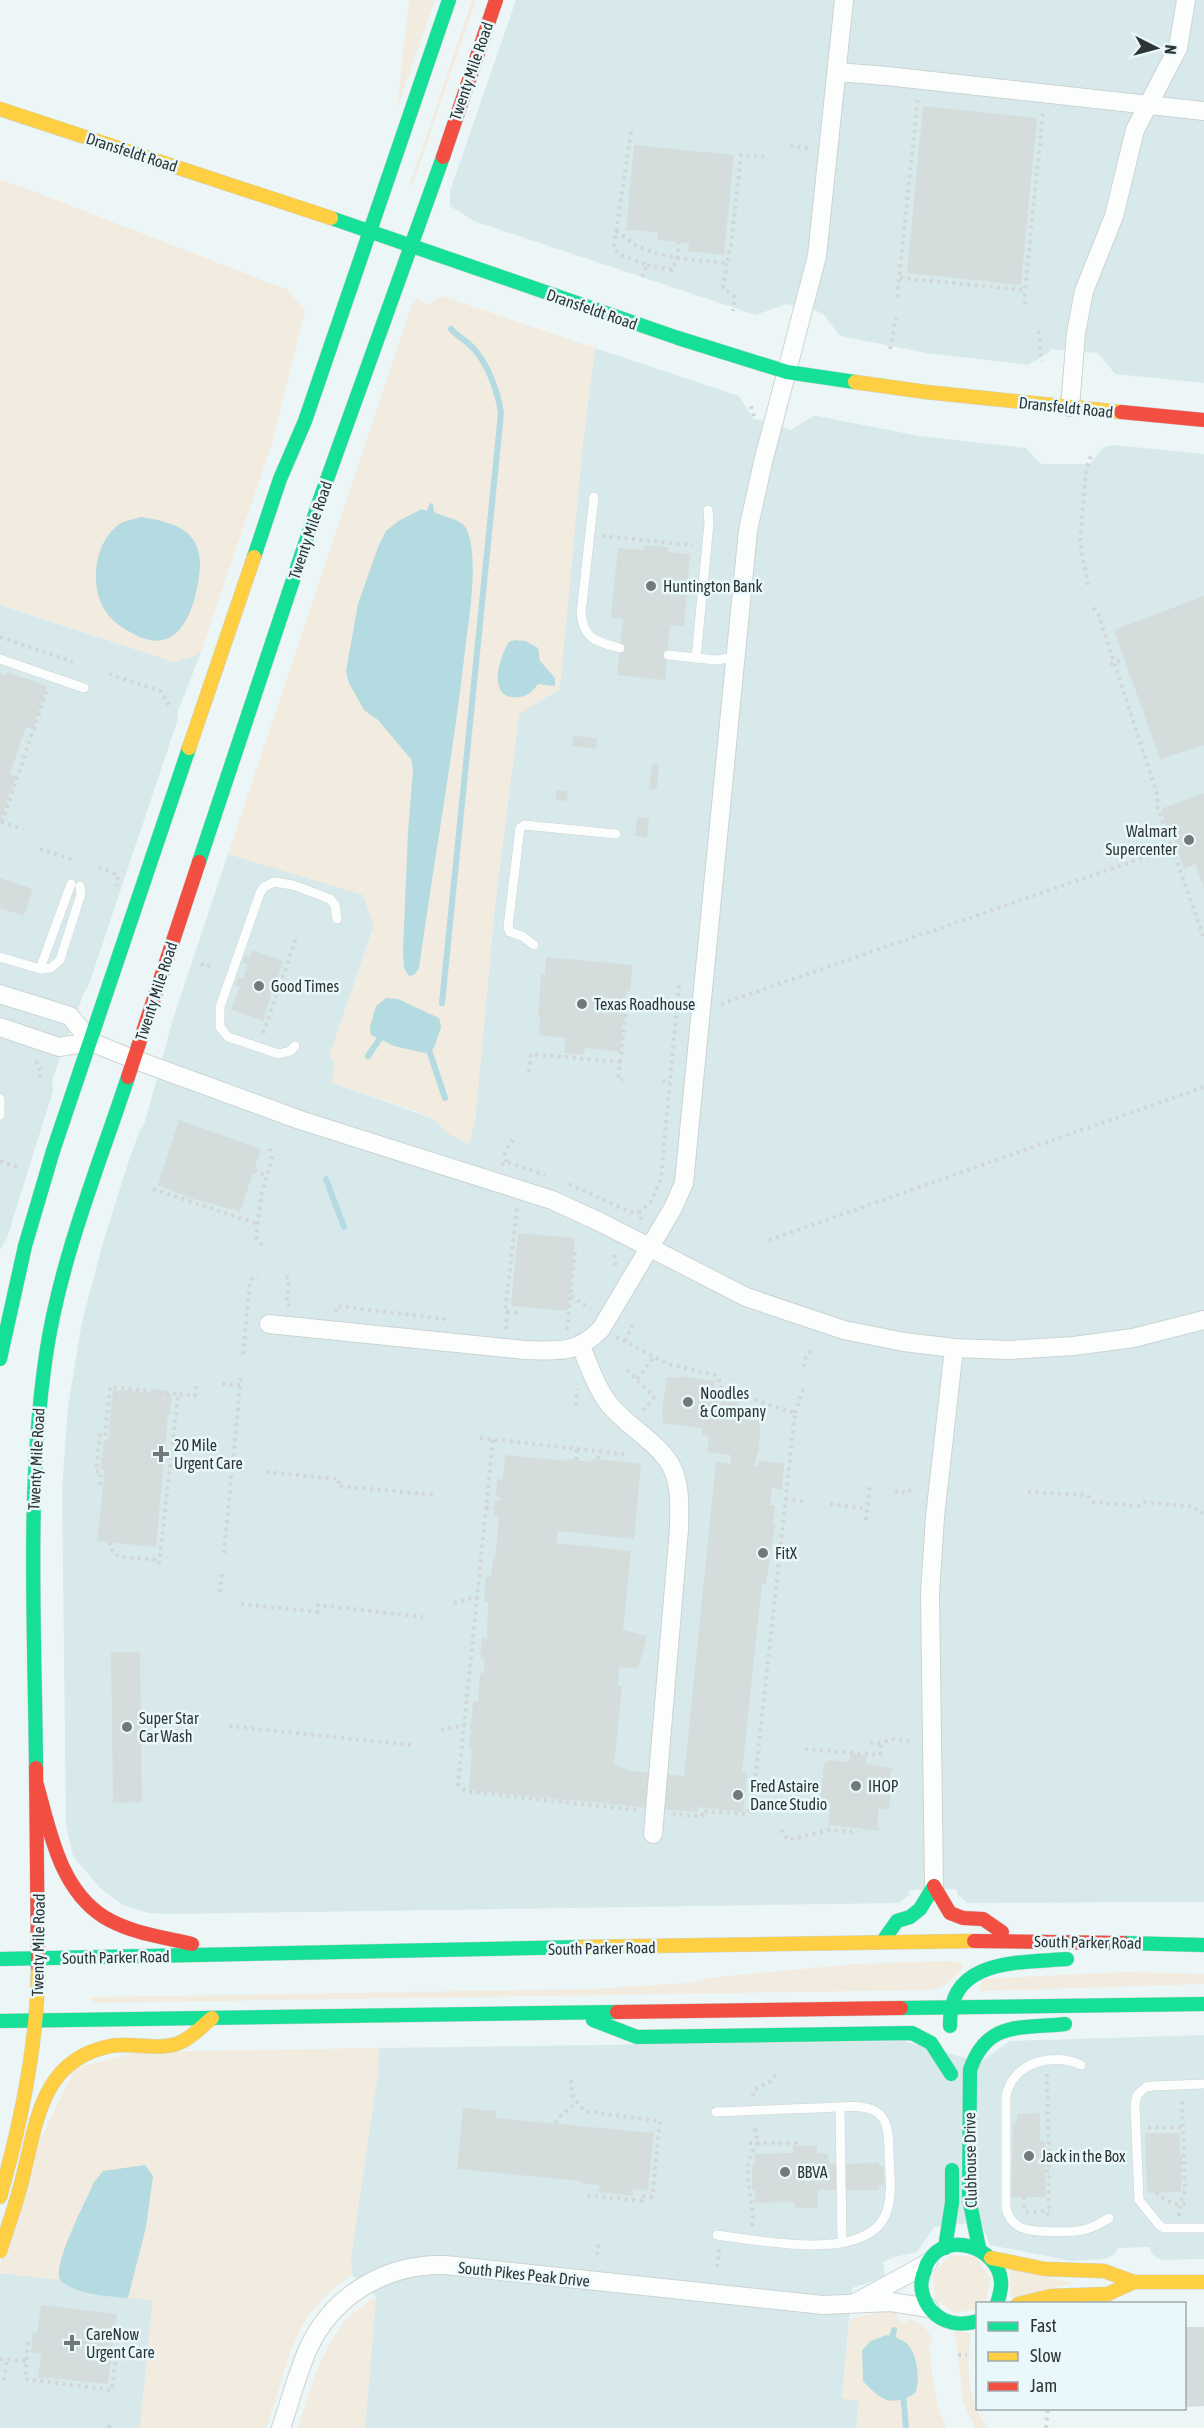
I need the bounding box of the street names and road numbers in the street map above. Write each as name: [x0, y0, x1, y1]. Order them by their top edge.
street label: Twenty Mile Road: [446, 20, 497, 123]
street label: Dransfeldt Road: [84, 129, 180, 175]
street label: Dransfeldt Road: [544, 285, 640, 333]
street label: Dransfeldt Road: [1018, 393, 1114, 421]
street label: Twenty Mile Road: [285, 479, 336, 582]
street label: Twenty Mile Road: [132, 939, 181, 1043]
street label: Twenty Mile Road: [24, 1407, 49, 1511]
street label: Twenty Mile Road: [28, 1894, 49, 1997]
street label: South Parker Road: [1034, 1932, 1142, 1952]
street label: South Parker Road: [548, 1938, 656, 1958]
street label: South Parker Road: [62, 1947, 170, 1967]
street label: Clubhouse Drive: [960, 2112, 980, 2208]
street label: South Pikes Peak Drive: [457, 2258, 591, 2290]

